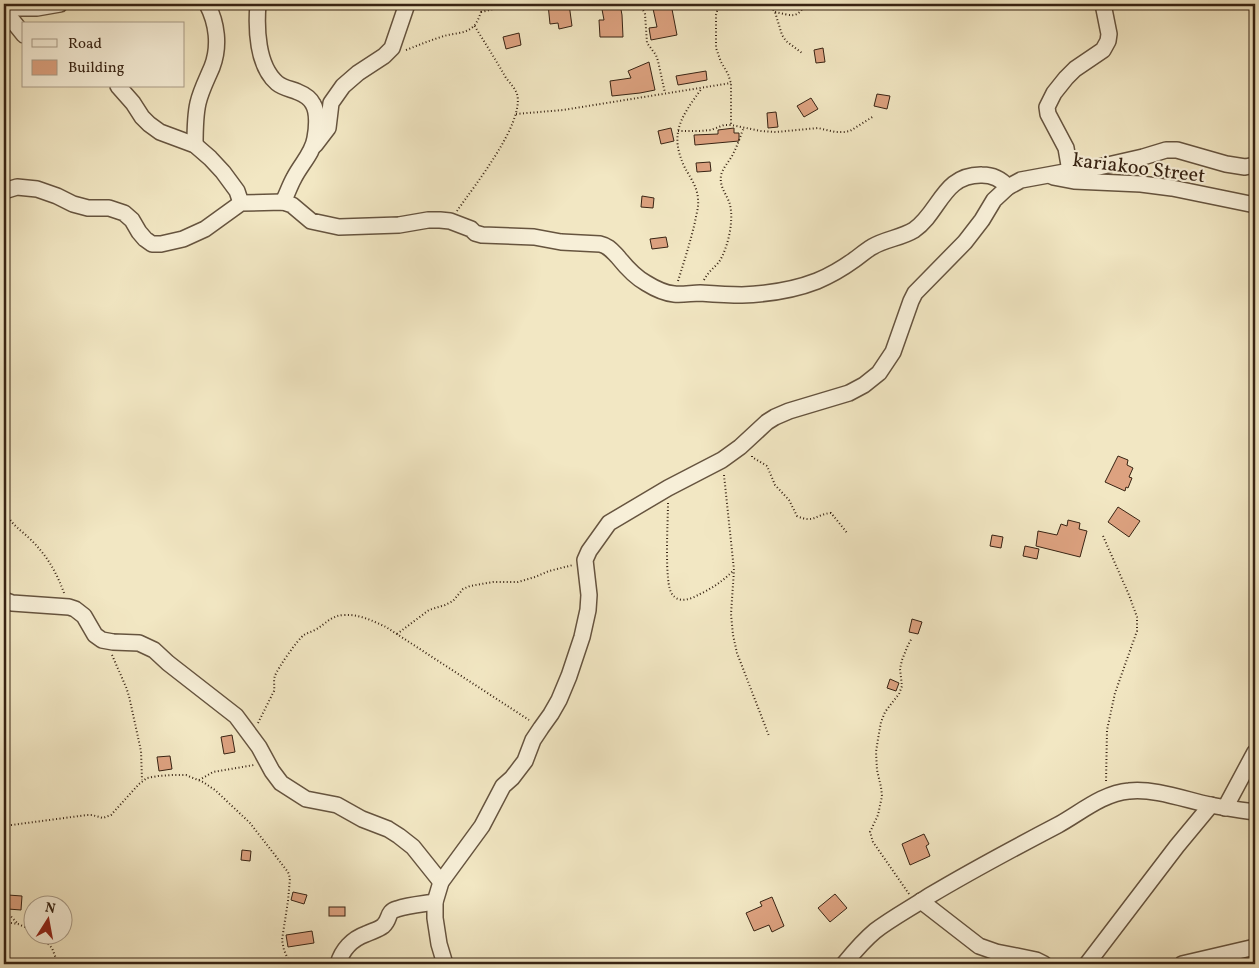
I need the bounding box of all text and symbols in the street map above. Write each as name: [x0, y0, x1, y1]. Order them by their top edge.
legend: [22, 22, 185, 88]
text: Road: [68, 34, 102, 55]
text: Building: [68, 58, 125, 79]
street label: kariakoo Street: [1071, 147, 1207, 191]
north arrow: [22, 896, 72, 946]
text: N: [43, 898, 57, 919]

